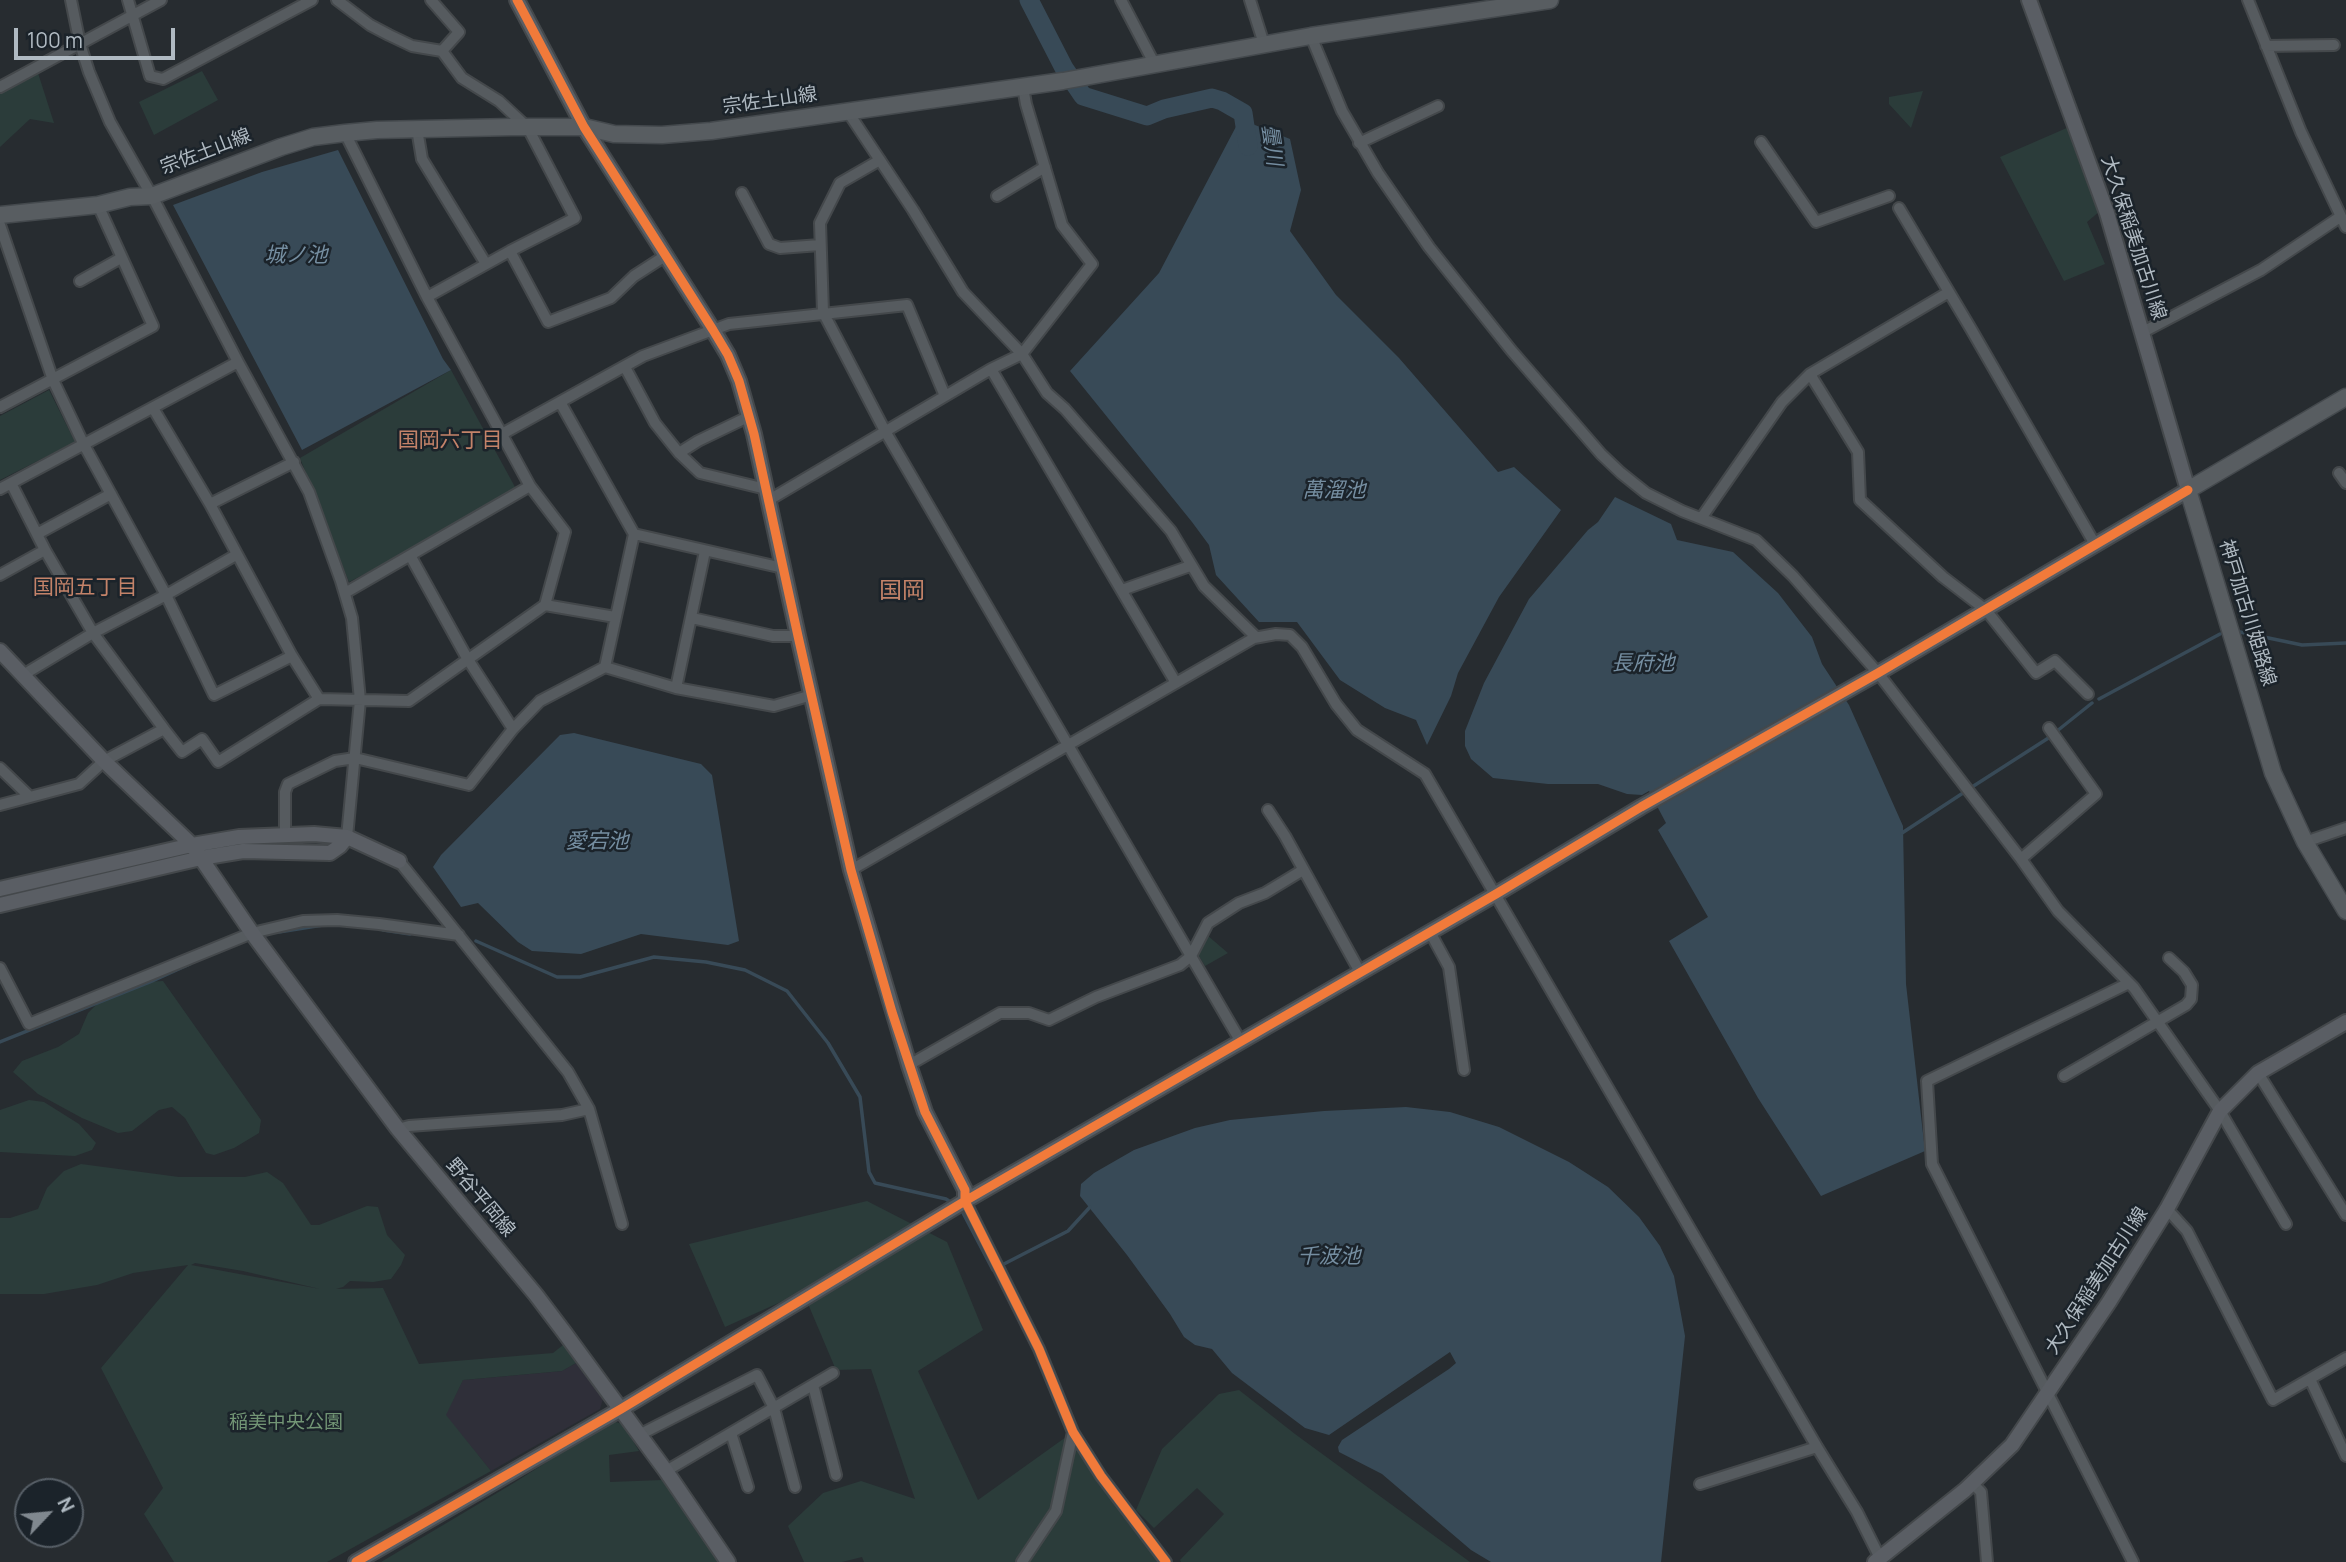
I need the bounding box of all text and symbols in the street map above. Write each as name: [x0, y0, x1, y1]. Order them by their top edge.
scale bar: [18, 14, 178, 58]
text: 100 m: [27, 26, 83, 54]
street label: 宗佐土山線: [721, 83, 819, 119]
water label: 曇川: [1256, 122, 1286, 168]
street label: 宗佐土山線: [158, 124, 254, 180]
street label: 大久保稲美加古川線: [2096, 153, 2170, 323]
water label: 城ノ池: [265, 243, 327, 269]
district label: 国岡六丁目: [398, 428, 502, 454]
water label: 萬溜池: [1303, 478, 1365, 504]
street label: 神戸加古川姫路線: [2214, 537, 2280, 689]
district label: 国岡五丁目: [33, 575, 137, 601]
district label: 国岡: [879, 578, 925, 606]
water label: 長府池: [1612, 651, 1674, 677]
water label: 愛宕池: [566, 829, 628, 855]
street label: 野谷平岡線: [441, 1154, 519, 1242]
street label: 大久保稲美加古川線: [2041, 1203, 2153, 1359]
water label: 千波池: [1298, 1244, 1360, 1270]
park label: 稲美中央公園: [229, 1412, 343, 1434]
north arrow: [14, 1478, 84, 1548]
text: N: [51, 1493, 81, 1517]

